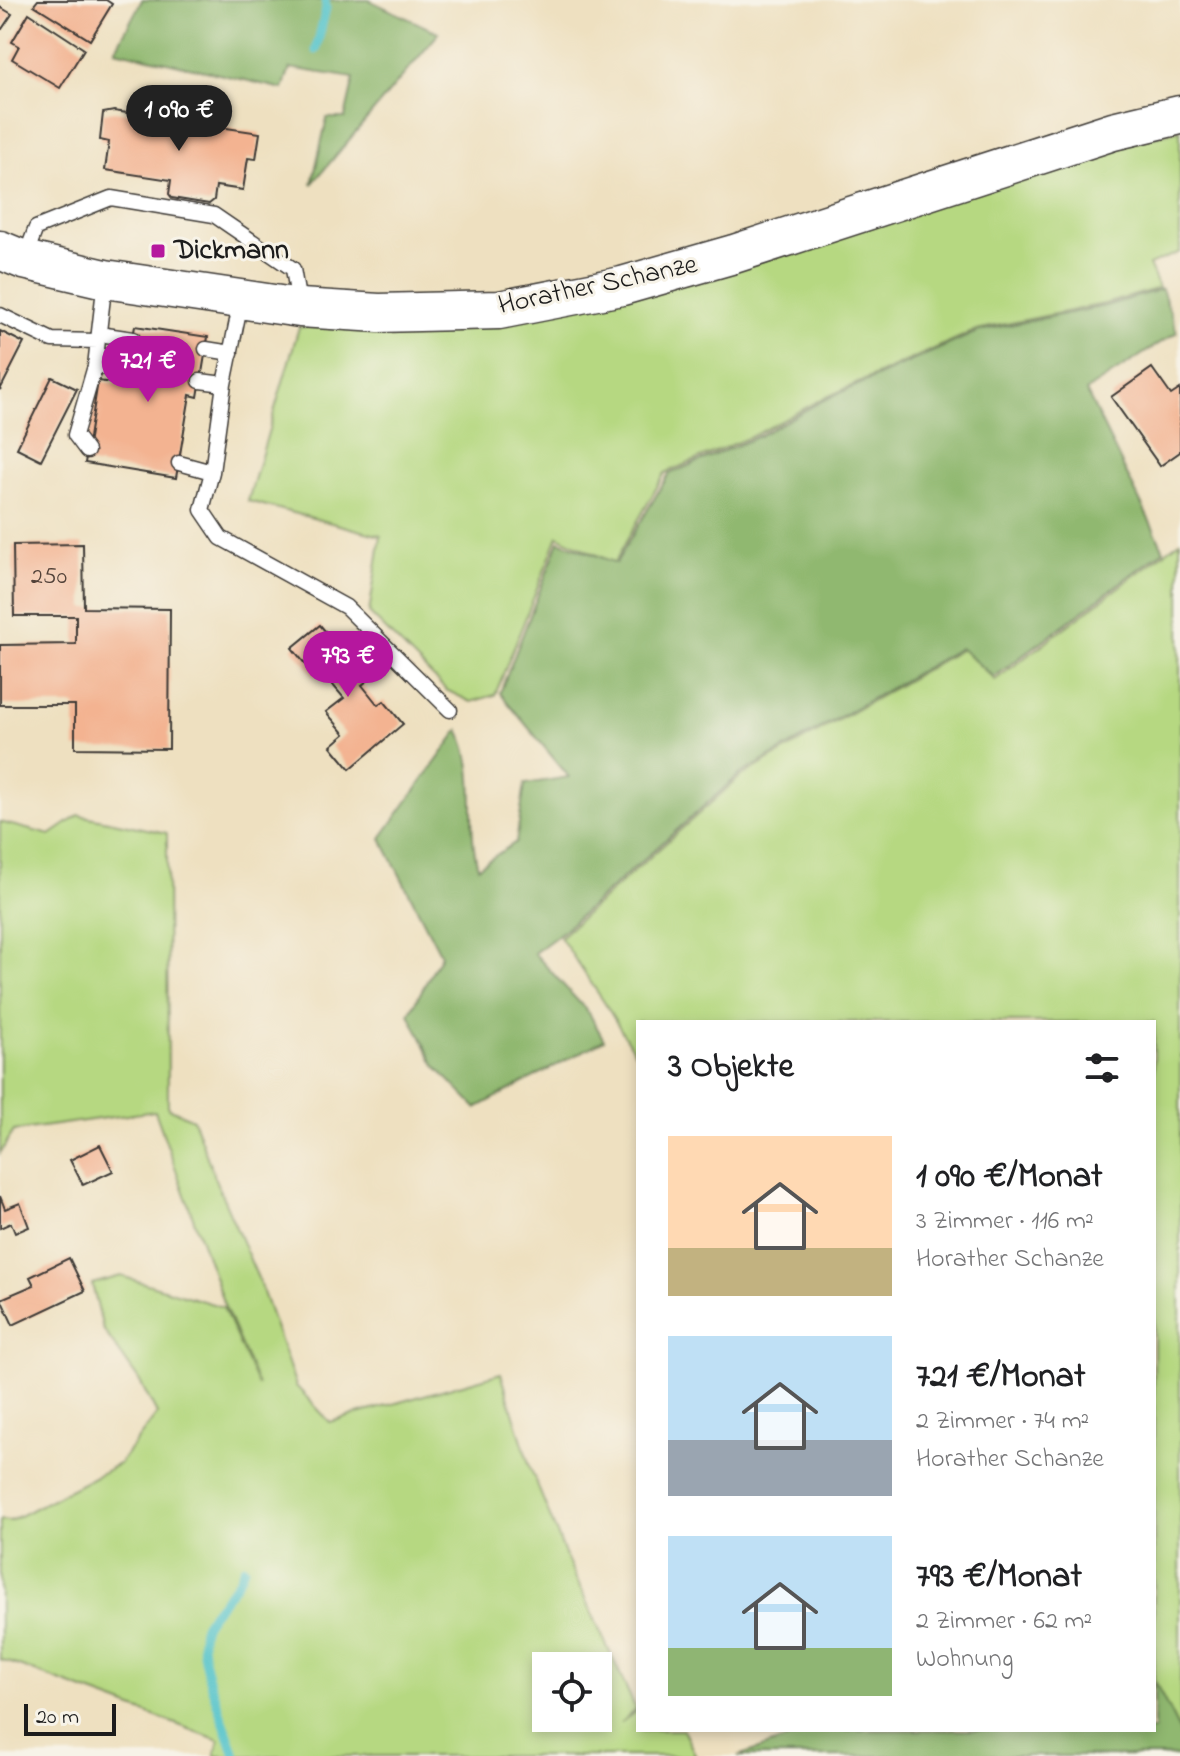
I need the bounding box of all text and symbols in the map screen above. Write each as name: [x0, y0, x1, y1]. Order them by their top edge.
pin: 1 090 €: [105, 85, 253, 153]
text: 1 090 €: [144, 92, 214, 130]
place label: Dickmann: [172, 231, 289, 272]
marker: Dickmann: [149, 242, 167, 260]
street label: Horather Schanze: [495, 245, 702, 327]
pin: 721 €: [92, 336, 204, 404]
text: 721 €: [120, 343, 176, 381]
house number: 250: [31, 560, 67, 595]
pin: 793 €: [292, 631, 404, 699]
text: 793 €: [321, 638, 375, 676]
text: 3 Objekte: [668, 1043, 794, 1093]
icon: filters: [1080, 1046, 1124, 1090]
text: 1 090 €/Monat: [916, 1153, 1103, 1203]
icon: home: [732, 1168, 828, 1264]
text: 3 Zimmer · 116 m²: [916, 1203, 1094, 1241]
text: Horather Schanze: [916, 1241, 1104, 1279]
text: 721 €/Monat: [916, 1353, 1085, 1403]
icon: home: [732, 1368, 828, 1464]
text: 2 Zimmer · 74 m²: [916, 1403, 1089, 1441]
text: Horather Schanze: [916, 1441, 1104, 1479]
text: 793 €/Monat: [916, 1553, 1082, 1603]
icon: home: [732, 1568, 828, 1664]
text: 2 Zimmer · 62 m²: [916, 1603, 1092, 1641]
text: Wohnung: [916, 1641, 1013, 1679]
map controls: [532, 1652, 612, 1732]
button: locate: [532, 1652, 612, 1732]
scale bar: [24, 1700, 116, 1736]
text: 20 m: [36, 1702, 79, 1734]

